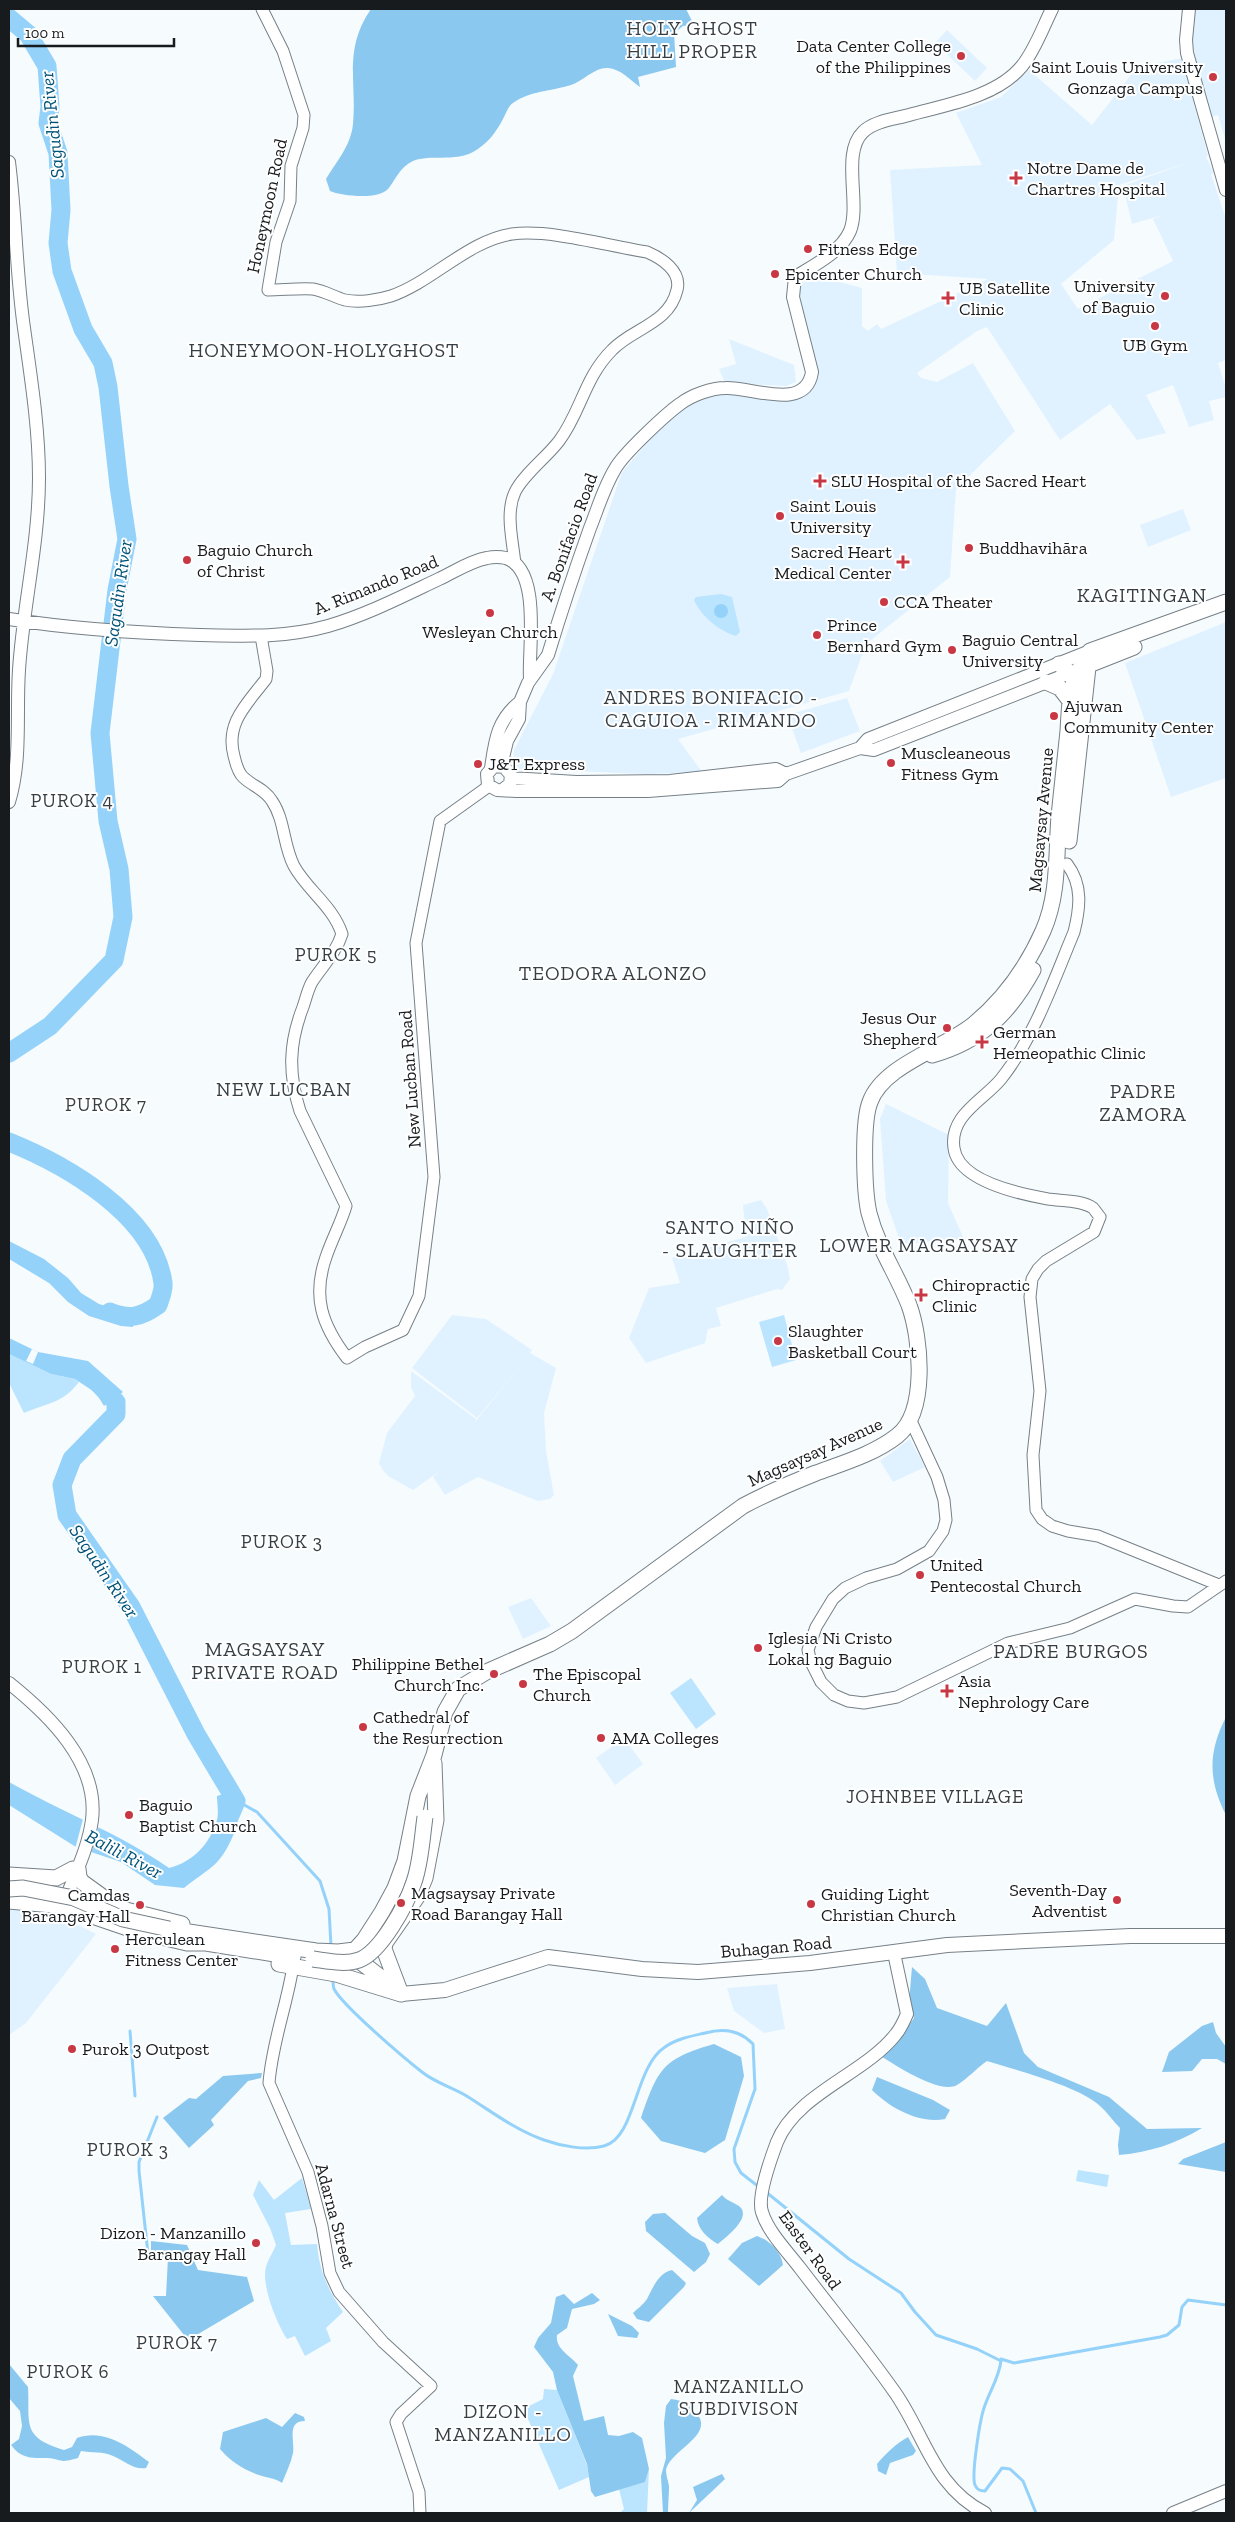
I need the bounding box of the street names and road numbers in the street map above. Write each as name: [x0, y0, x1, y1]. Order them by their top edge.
street label: Honeymoon Road: [242, 137, 292, 275]
street label: A. Bonifacio Road: [536, 470, 602, 604]
street label: A. Rimando Road: [311, 550, 441, 620]
street label: Magsaysay Avenue: [1024, 747, 1058, 893]
street label: New Lucban Road: [394, 1009, 426, 1149]
street label: Magsaysay Avenue: [744, 1412, 886, 1492]
street label: Buhagan Road: [720, 1931, 833, 1963]
street label: Adarna Street: [310, 2161, 360, 2271]
street label: Easter Road: [774, 2206, 846, 2294]

